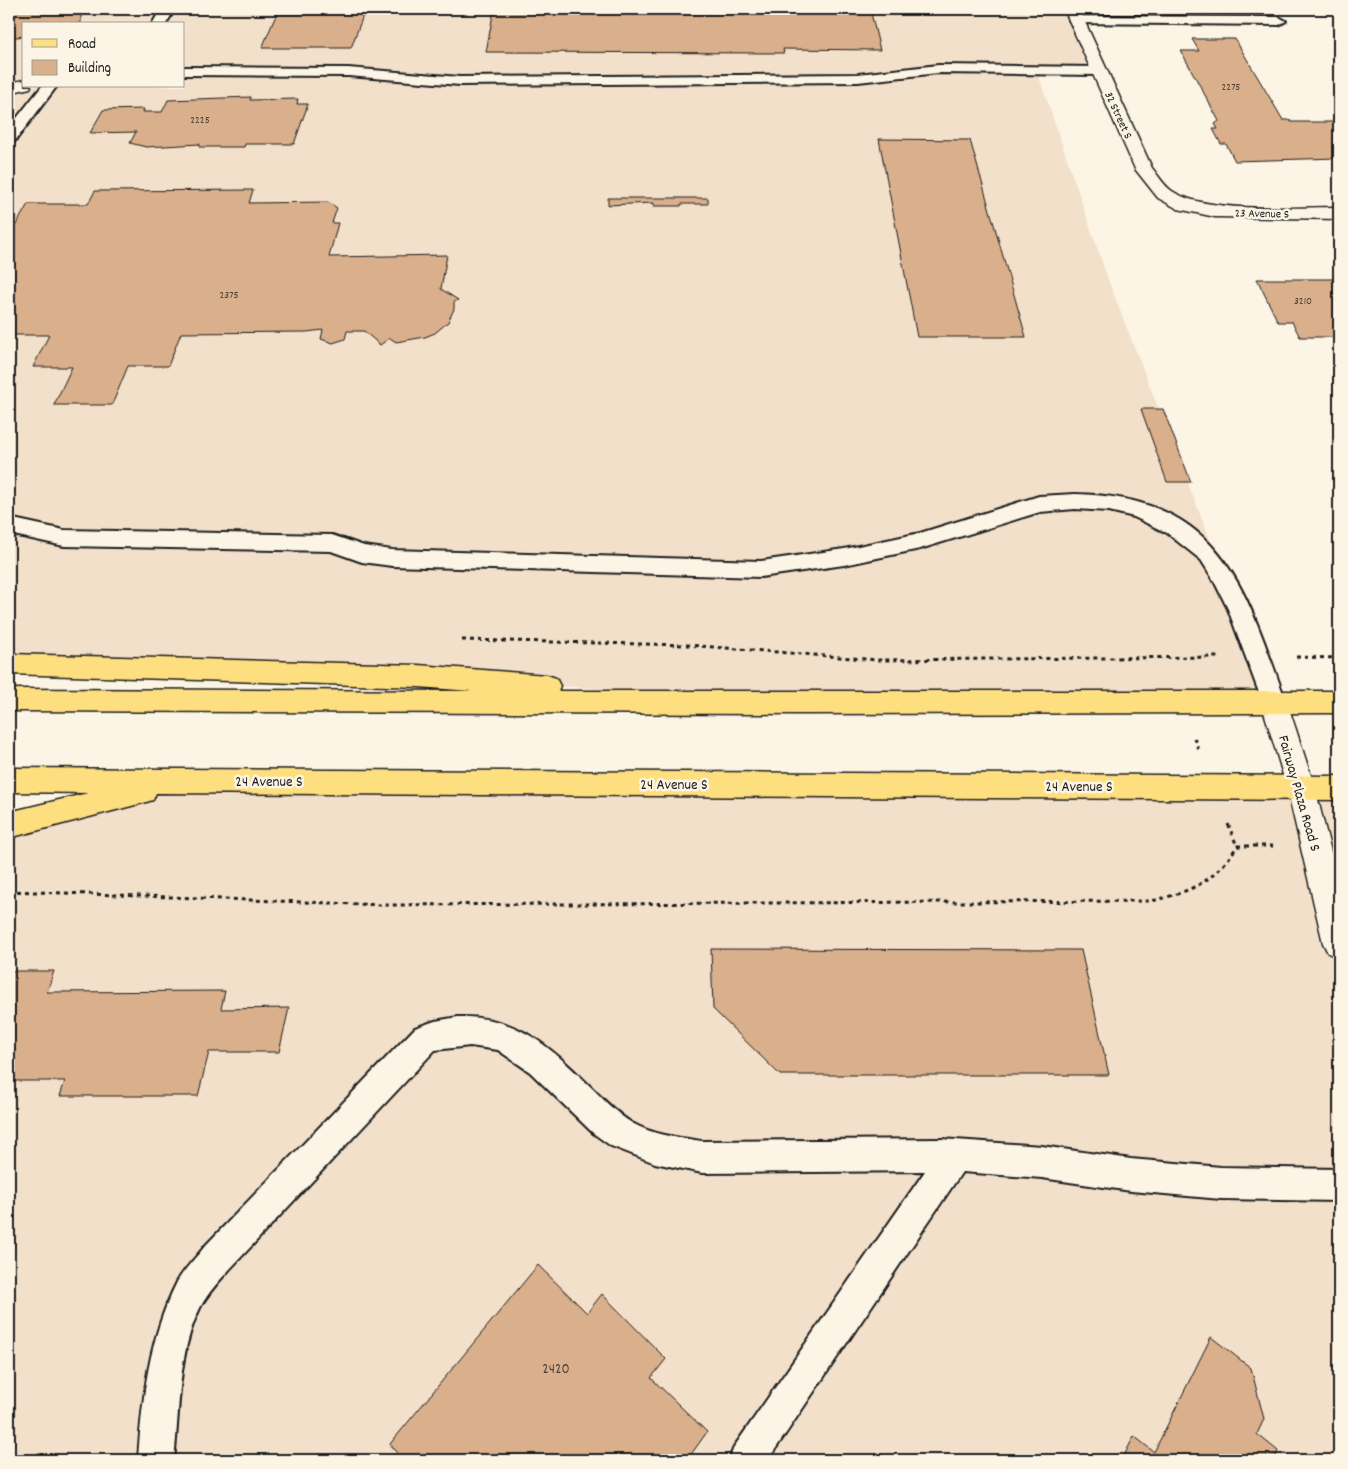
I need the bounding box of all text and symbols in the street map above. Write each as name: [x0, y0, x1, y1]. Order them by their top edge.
legend: [22, 22, 185, 88]
text: Road: [68, 34, 96, 56]
text: Building: [68, 58, 111, 80]
house number: 2275: [1222, 80, 1240, 96]
street label: 32 Street S: [1099, 89, 1136, 142]
house number: 2225: [190, 113, 210, 129]
street label: 23 Avenue S: [1235, 206, 1289, 223]
house number: 2375: [220, 288, 239, 304]
house number: 3210: [1294, 294, 1312, 310]
street label: Fairway Plaza Road S: [1271, 733, 1325, 854]
street label: 24 Avenue S: [235, 772, 303, 794]
street label: 24 Avenue S: [640, 775, 708, 797]
street label: 24 Avenue S: [1045, 777, 1113, 799]
house number: 2420: [542, 1359, 570, 1381]

